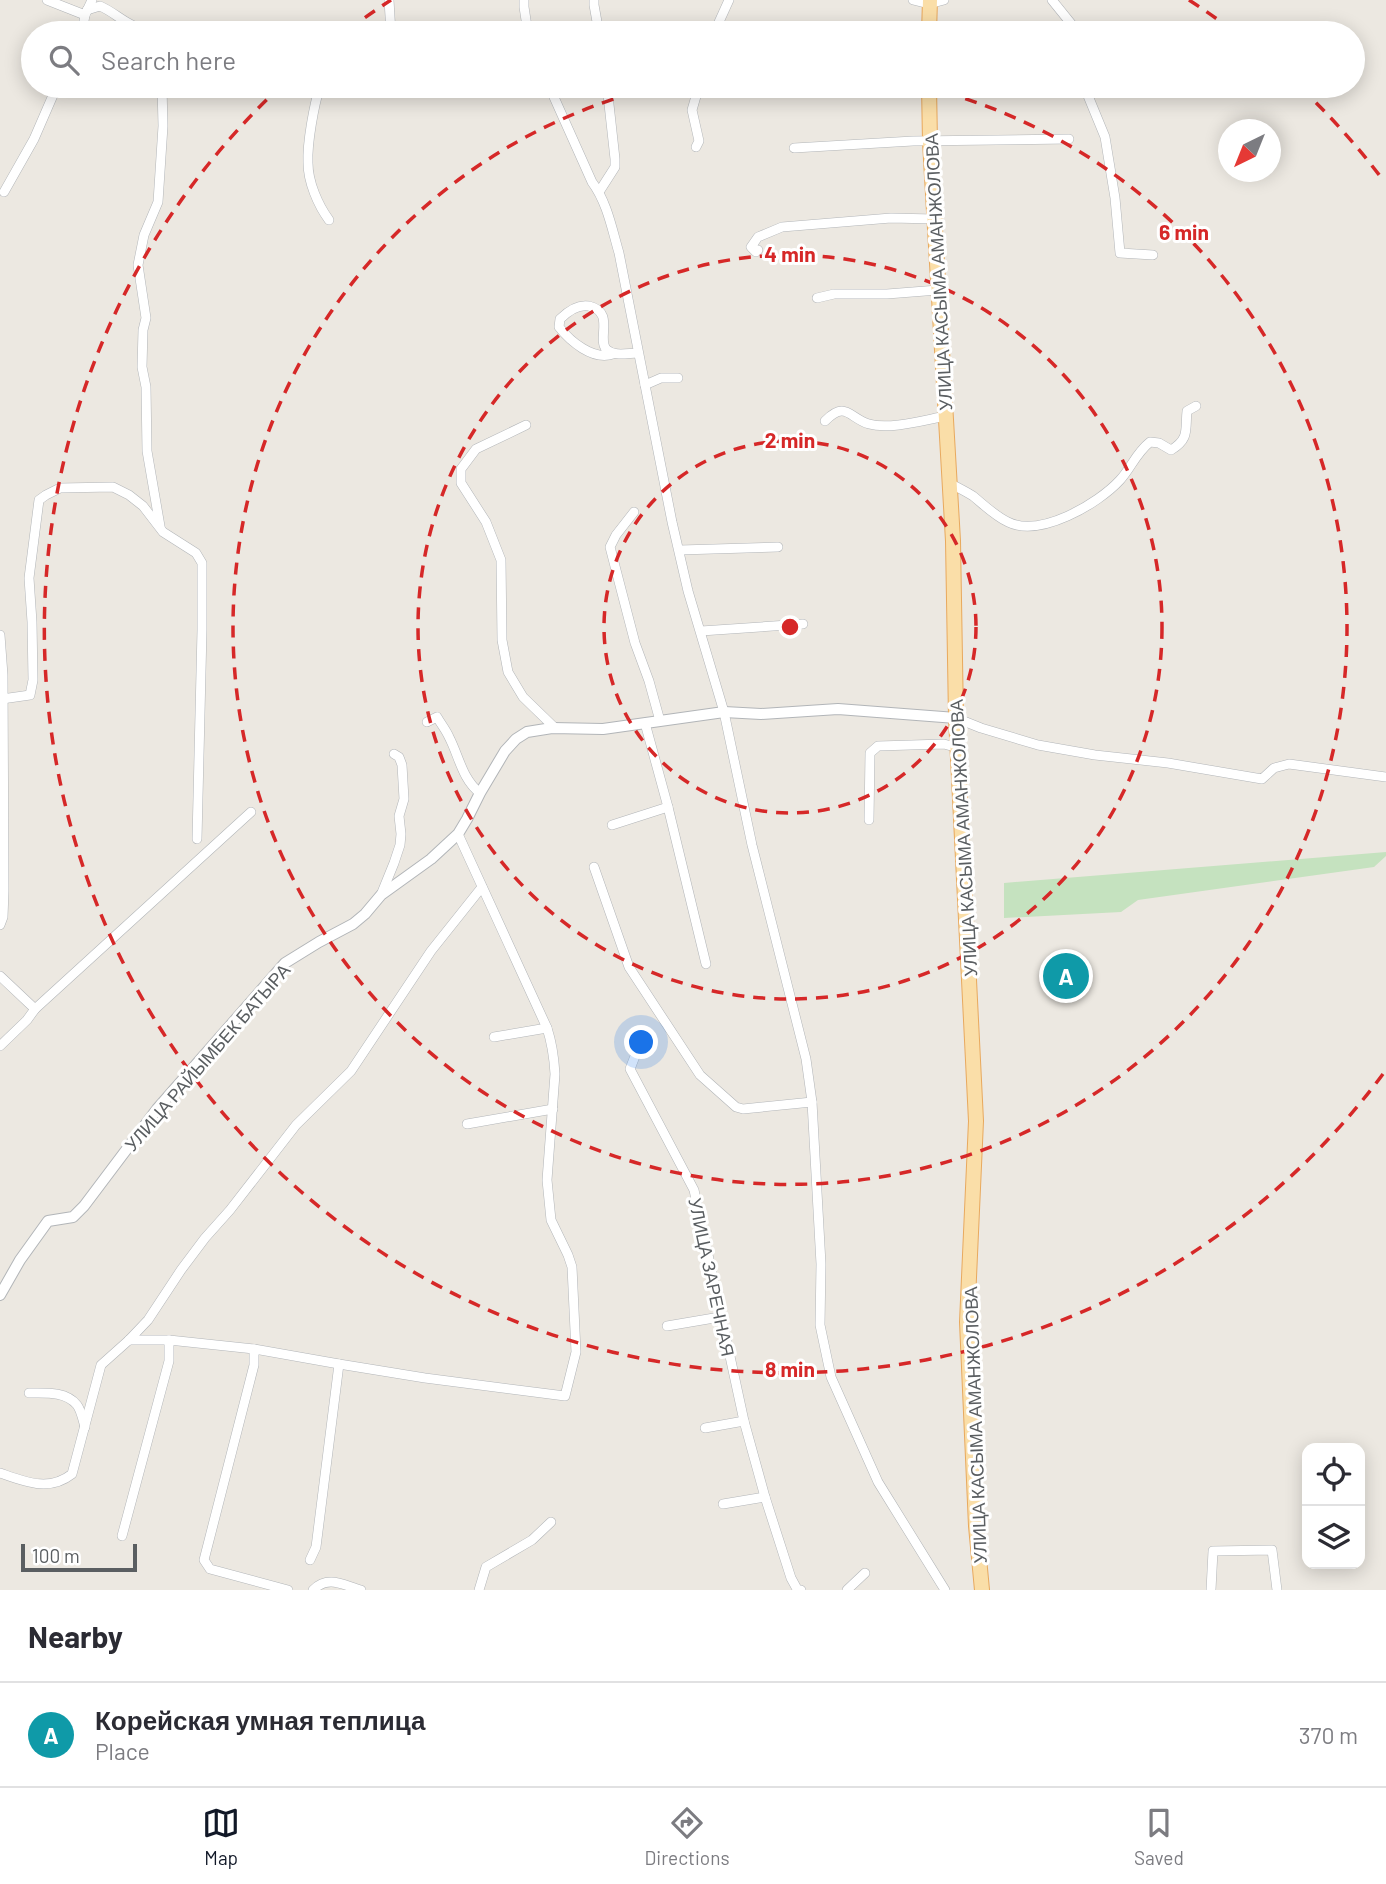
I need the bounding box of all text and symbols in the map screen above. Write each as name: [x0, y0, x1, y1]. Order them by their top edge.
search box: [21, 21, 1365, 98]
icon: search: [45, 41, 83, 79]
text: Search here: [101, 44, 236, 75]
north arrow: [1218, 119, 1281, 182]
street label: УЛИЦА КАСЫМА АМАНЖОЛОВА: [920, 133, 956, 411]
text: 6 min: [1159, 219, 1209, 244]
text: 4 min: [764, 241, 816, 266]
text: 2 min: [765, 427, 815, 452]
centre of rings: [778, 615, 802, 639]
street label: УЛИЦА КАСЫМА АМАНЖОЛОВА: [945, 699, 981, 977]
pin: A: [1043, 950, 1089, 1002]
street label: УЛИЦА РАЙЫМБЕК БАТЫРА: [120, 959, 294, 1155]
your location: [624, 1025, 658, 1059]
street label: УЛИЦА ЗАРЕЧНАЯ: [684, 1196, 740, 1358]
street label: УЛИЦА КАСЫМА АМАНЖОЛОВА: [959, 1286, 991, 1564]
text: 8 min: [765, 1356, 815, 1381]
map controls: [1302, 1443, 1365, 1569]
button: locate: [1302, 1443, 1365, 1506]
button: layers: [1302, 1506, 1365, 1569]
scale bar: [21, 1541, 136, 1573]
text: 100 m: [32, 1544, 80, 1567]
text: Nearby: [28, 1618, 123, 1654]
text: Корейская умная теплица: [95, 1704, 425, 1735]
text: A: [43, 1721, 59, 1749]
text: 370 m: [1299, 1721, 1358, 1749]
text: Place: [95, 1737, 150, 1765]
tab: Map: [202, 1804, 240, 1869]
tab: Directions: [645, 1804, 730, 1869]
tab: Saved: [1134, 1804, 1184, 1869]

